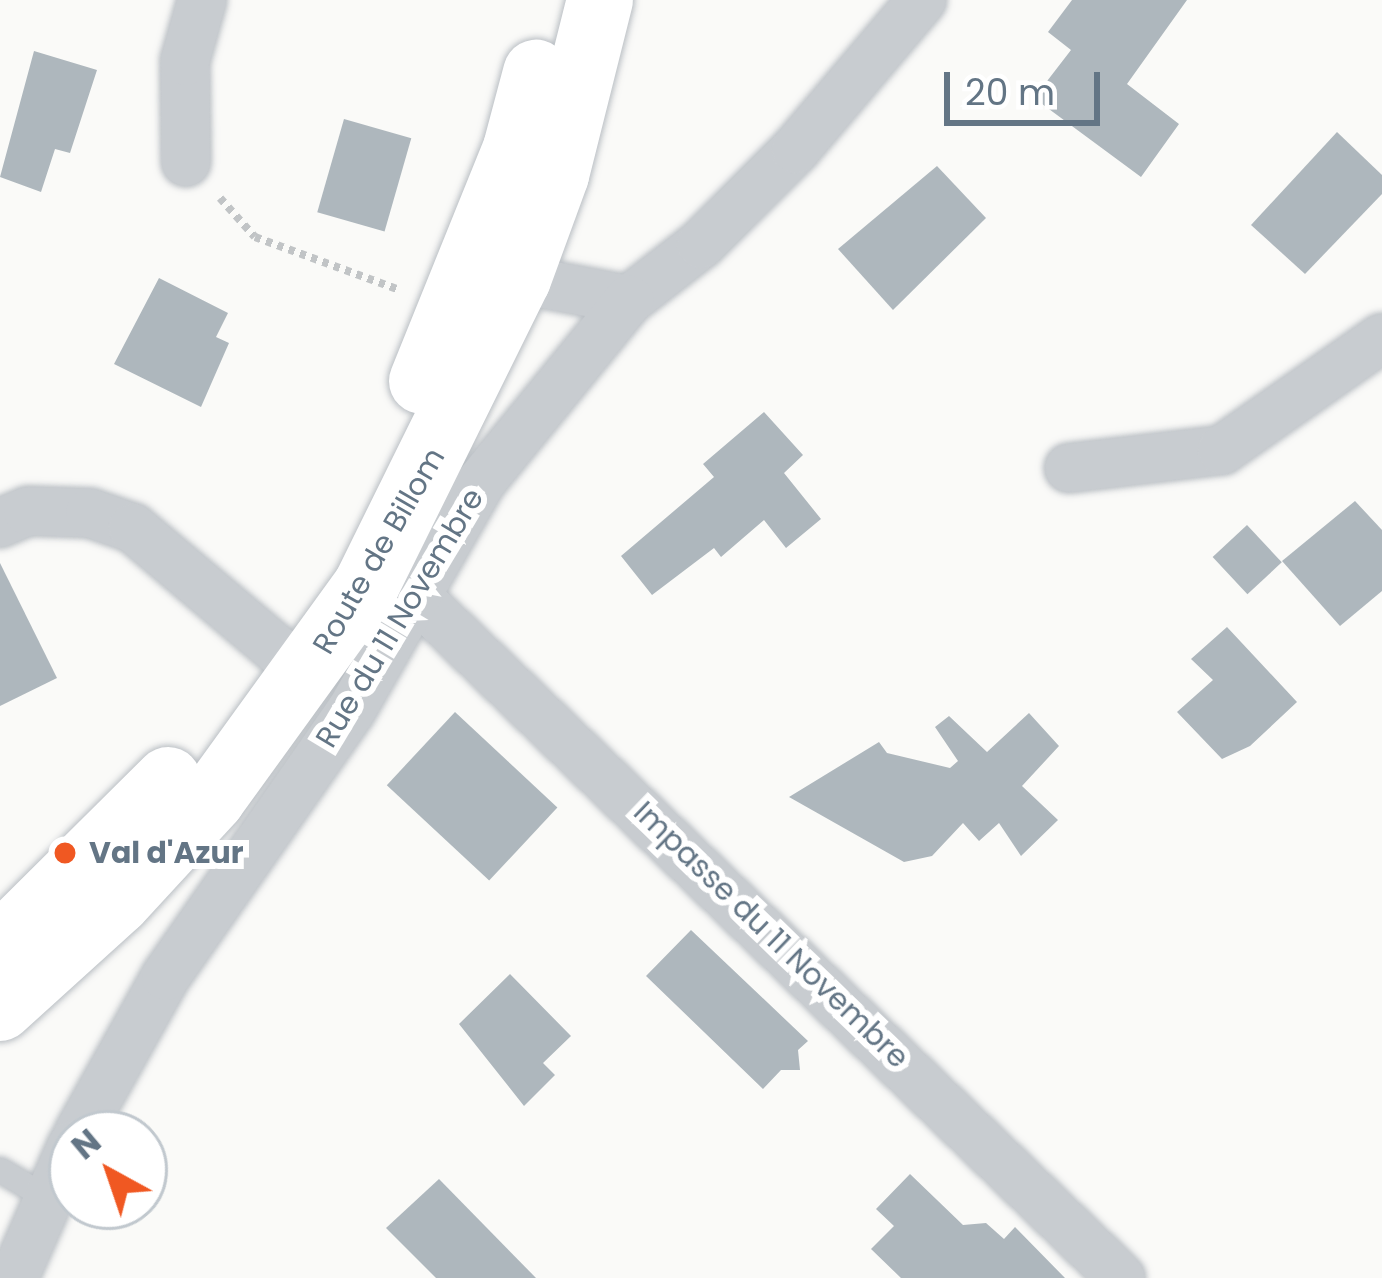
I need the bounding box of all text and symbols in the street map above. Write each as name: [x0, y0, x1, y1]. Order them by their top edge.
scale bar: [950, 48, 1106, 122]
text: 20 m: [965, 67, 1055, 118]
street label: Route de Billom: [305, 442, 453, 660]
street label: Rue du 11 Novembre: [308, 482, 492, 754]
street label: Impasse du 11 Novembre: [626, 794, 916, 1076]
place label: Val d'Azur: [89, 835, 244, 871]
marker: Val d'Azur: [52, 840, 78, 866]
north arrow: [48, 1110, 168, 1230]
text: N: [62, 1118, 111, 1170]

